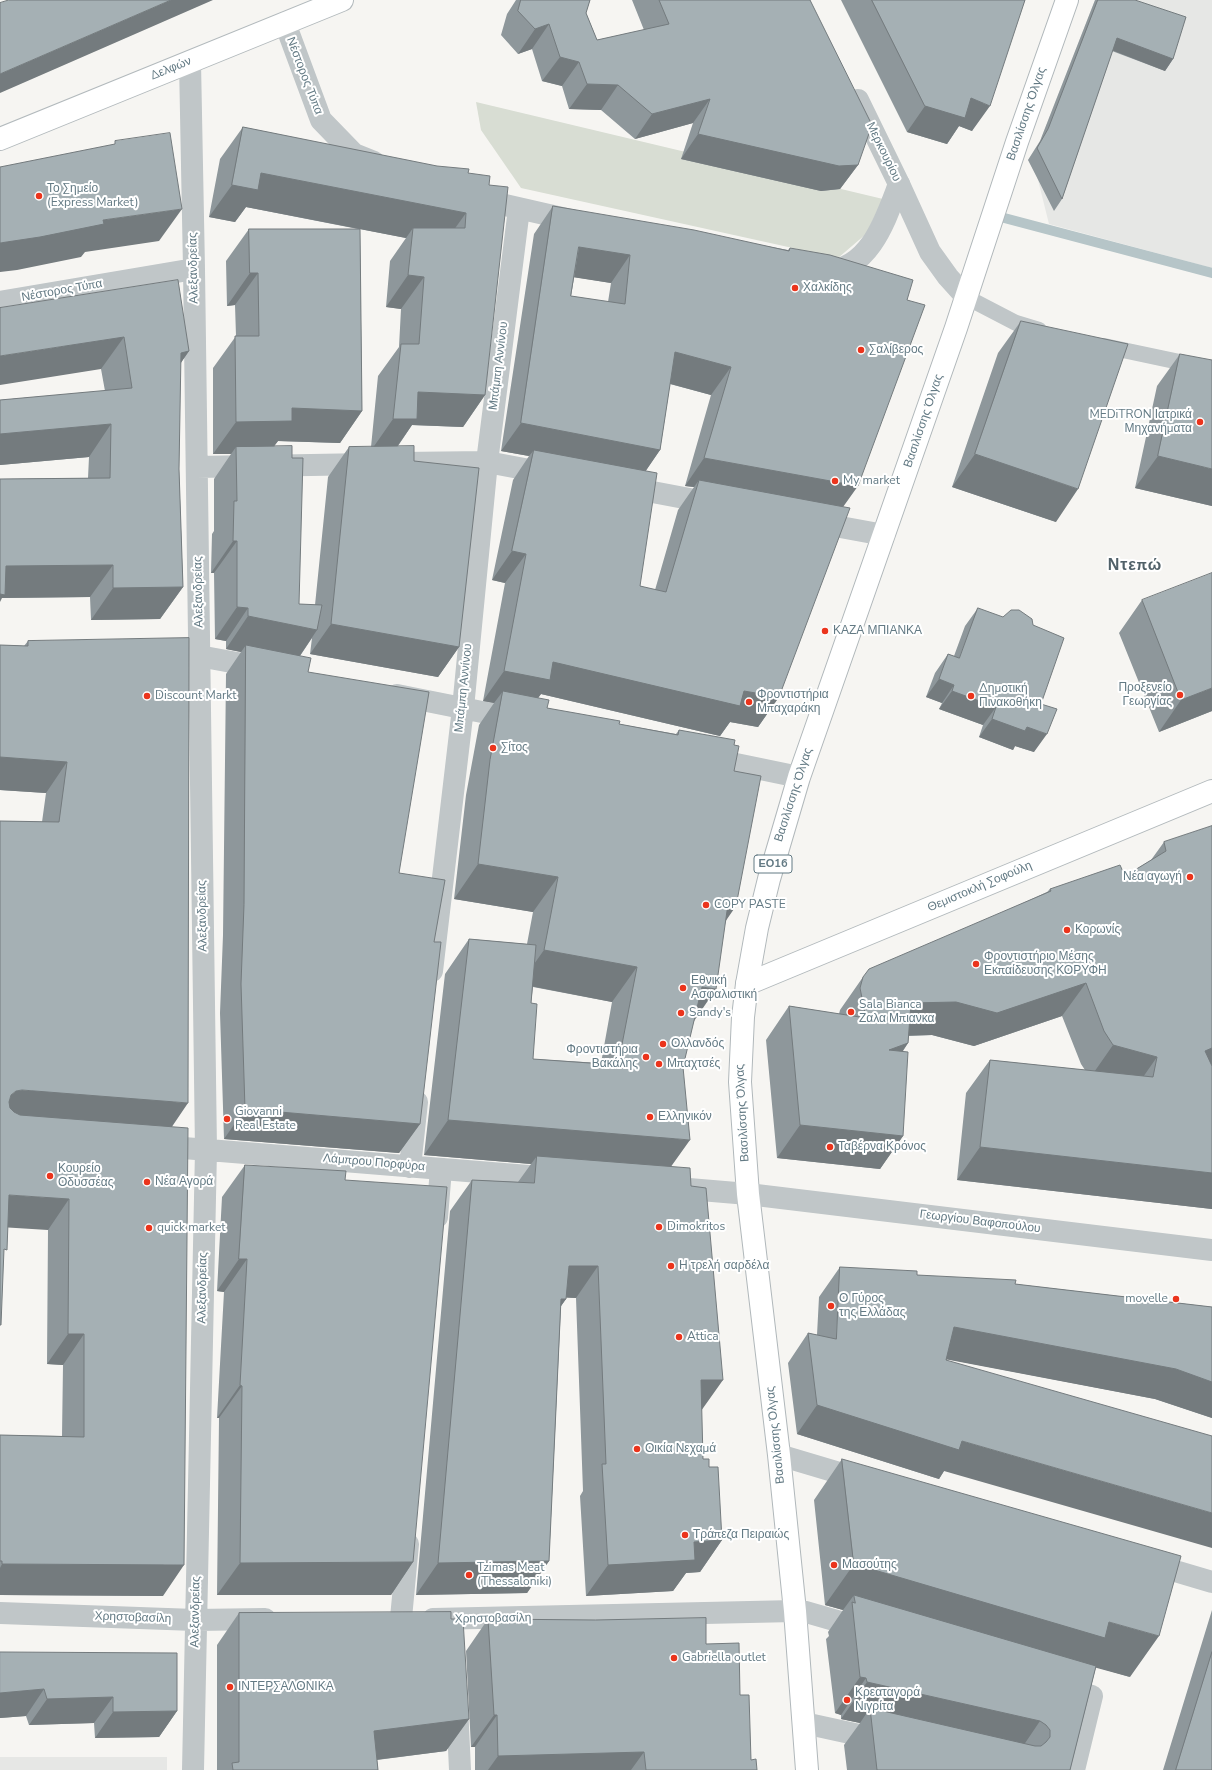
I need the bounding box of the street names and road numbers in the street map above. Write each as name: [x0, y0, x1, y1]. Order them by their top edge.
street label: Νέστορος Τύπα: [283, 35, 325, 117]
street label: Δελφών: [148, 54, 194, 84]
street label: Βασιλίσσης Όλγας: [1004, 65, 1050, 163]
street label: Μερκουρίου: [863, 120, 903, 184]
street label: Αλεξανδρείας: [186, 232, 202, 304]
street label: Νέστορος Τύπα: [20, 277, 104, 305]
street label: Μπάμπη Αννίνου: [486, 321, 512, 411]
street label: Βασιλίσσης Όλγας: [901, 372, 947, 470]
street label: Αλεξανδρείας: [191, 556, 207, 628]
street label: Μπάμπη Αννίνου: [452, 643, 476, 733]
street label: Βασιλίσσης Όλγας: [772, 746, 816, 844]
road number: ΕΟ16: [754, 855, 792, 873]
street label: Θεμιστοκλή Σοφούλη: [926, 858, 1034, 916]
street label: Αλεξανδρείας: [195, 880, 211, 952]
street label: Βασιλίσσης Όλγας: [733, 1064, 753, 1162]
street label: Λάμπρου Πορφύρα: [322, 1151, 426, 1175]
street label: Γεωργίου Βαφοπούλου: [919, 1207, 1041, 1237]
street label: Αλεξανδρείας: [195, 1252, 211, 1324]
street label: Βασιλίσσης Όλγας: [764, 1385, 788, 1485]
street label: Αλεξανδρείας: [188, 1576, 204, 1648]
street label: Χρηστοβασίλη: [94, 1609, 172, 1627]
street label: Χρηστοβασίλη: [455, 1611, 531, 1627]

